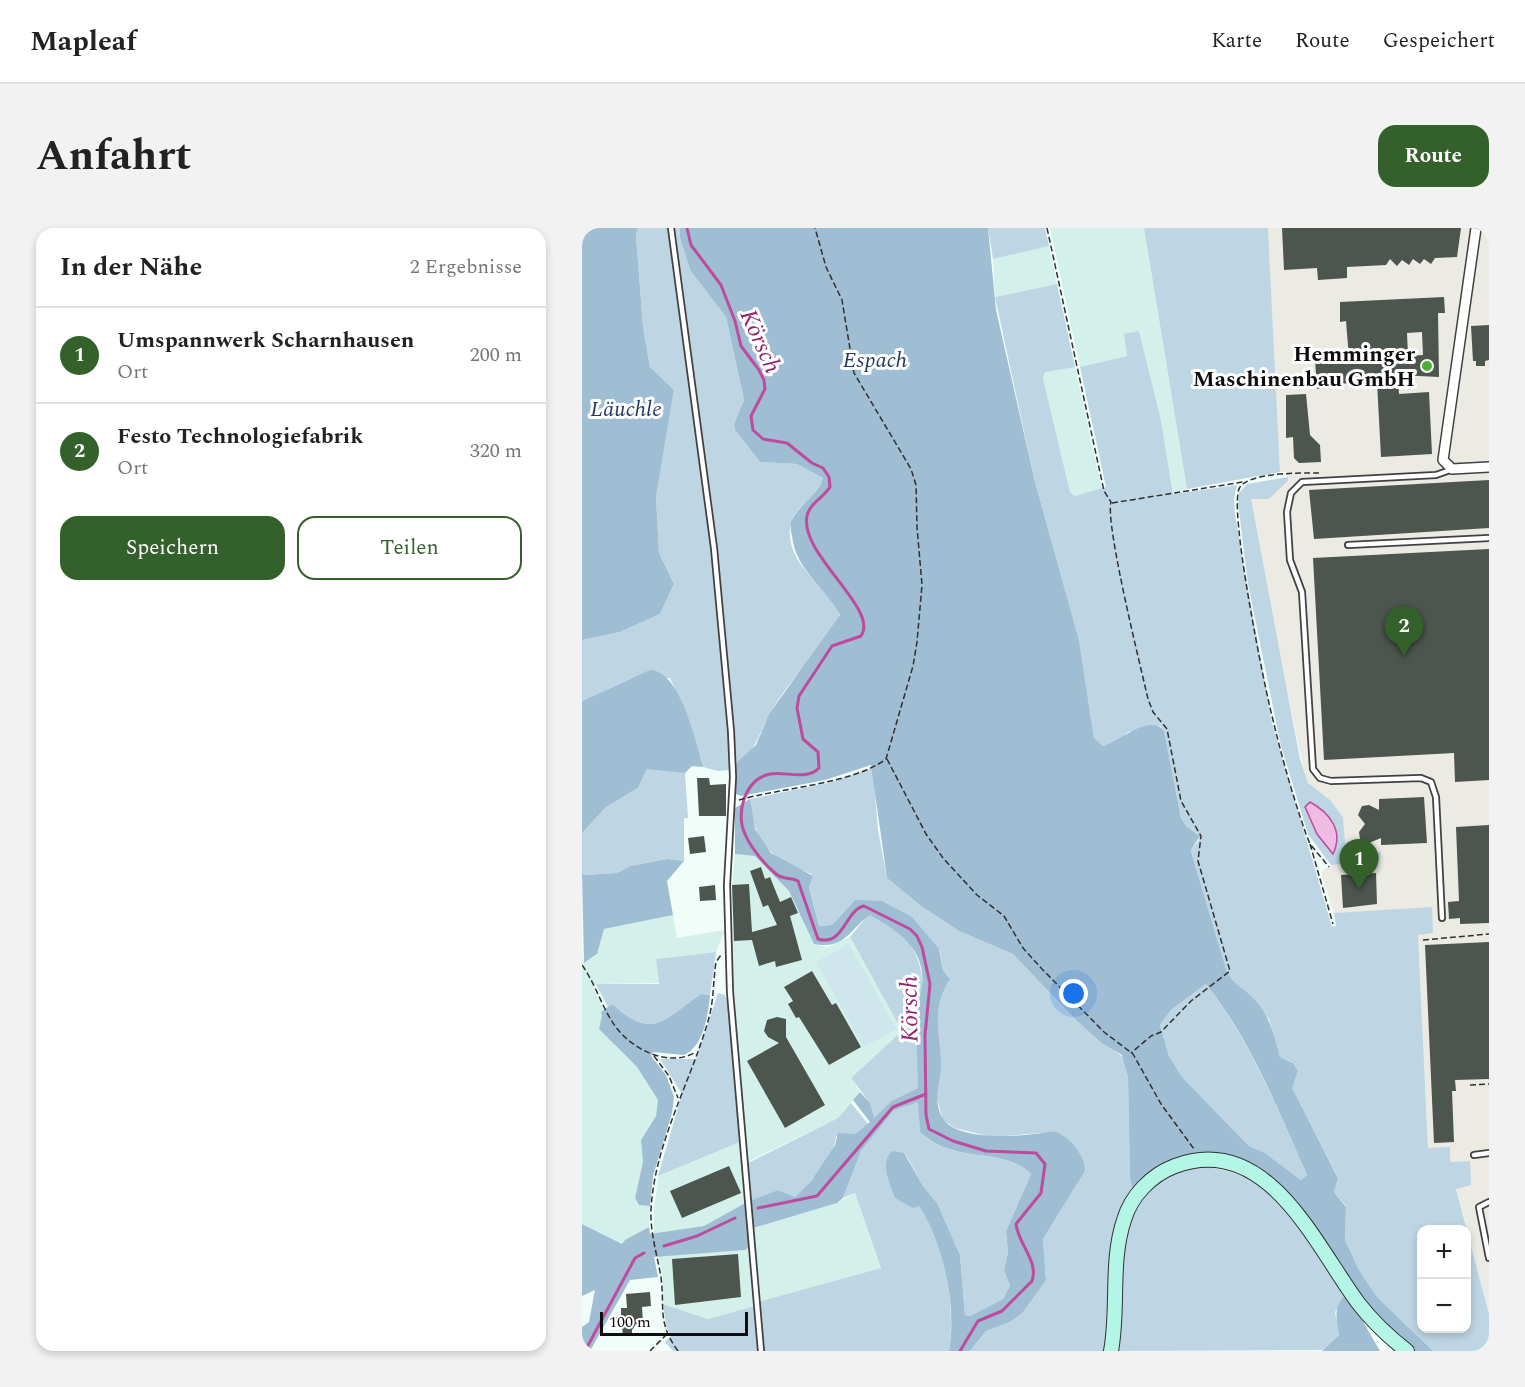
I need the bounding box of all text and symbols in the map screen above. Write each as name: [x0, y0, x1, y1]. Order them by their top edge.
text: Mapleaf: [30, 20, 137, 63]
text: Karte: [1211, 25, 1262, 57]
text: Route: [1295, 25, 1350, 57]
text: Gespeichert: [1383, 25, 1495, 57]
text: Anfahrt: [36, 125, 192, 188]
button: Route: [1378, 125, 1489, 187]
text: In der Nähe: [60, 247, 202, 287]
text: 2 Ergebnisse: [410, 252, 522, 282]
water label: Körsch: [730, 304, 790, 379]
text: Umspannwerk Scharnhausen: [117, 324, 414, 357]
place label: Hemminger Maschinenbau GmbH: [1193, 338, 1416, 396]
text: 1: [74, 340, 85, 370]
text: 200 m: [470, 340, 522, 370]
park label: Espach: [843, 344, 907, 377]
text: Ort: [117, 357, 148, 387]
marker: Hemminger Maschinenbau GmbH: [1420, 359, 1434, 373]
park label: Läuchle: [590, 393, 662, 426]
text: Festo Technologiefabrik: [117, 420, 363, 453]
text: 2: [74, 436, 85, 466]
text: 320 m: [470, 436, 522, 466]
text: Ort: [117, 453, 148, 483]
button: Speichern: [60, 516, 285, 580]
button: Teilen: [297, 516, 522, 580]
pin: 2: [1384, 606, 1424, 656]
pin: 1: [1340, 840, 1378, 889]
water label: Körsch: [891, 975, 929, 1043]
your location: [1059, 979, 1088, 1008]
map controls: [1417, 1225, 1471, 1333]
button: +: [1417, 1225, 1471, 1279]
button: −: [1417, 1279, 1471, 1333]
scale bar: [600, 1309, 748, 1336]
text: 100 m: [609, 1310, 651, 1334]

